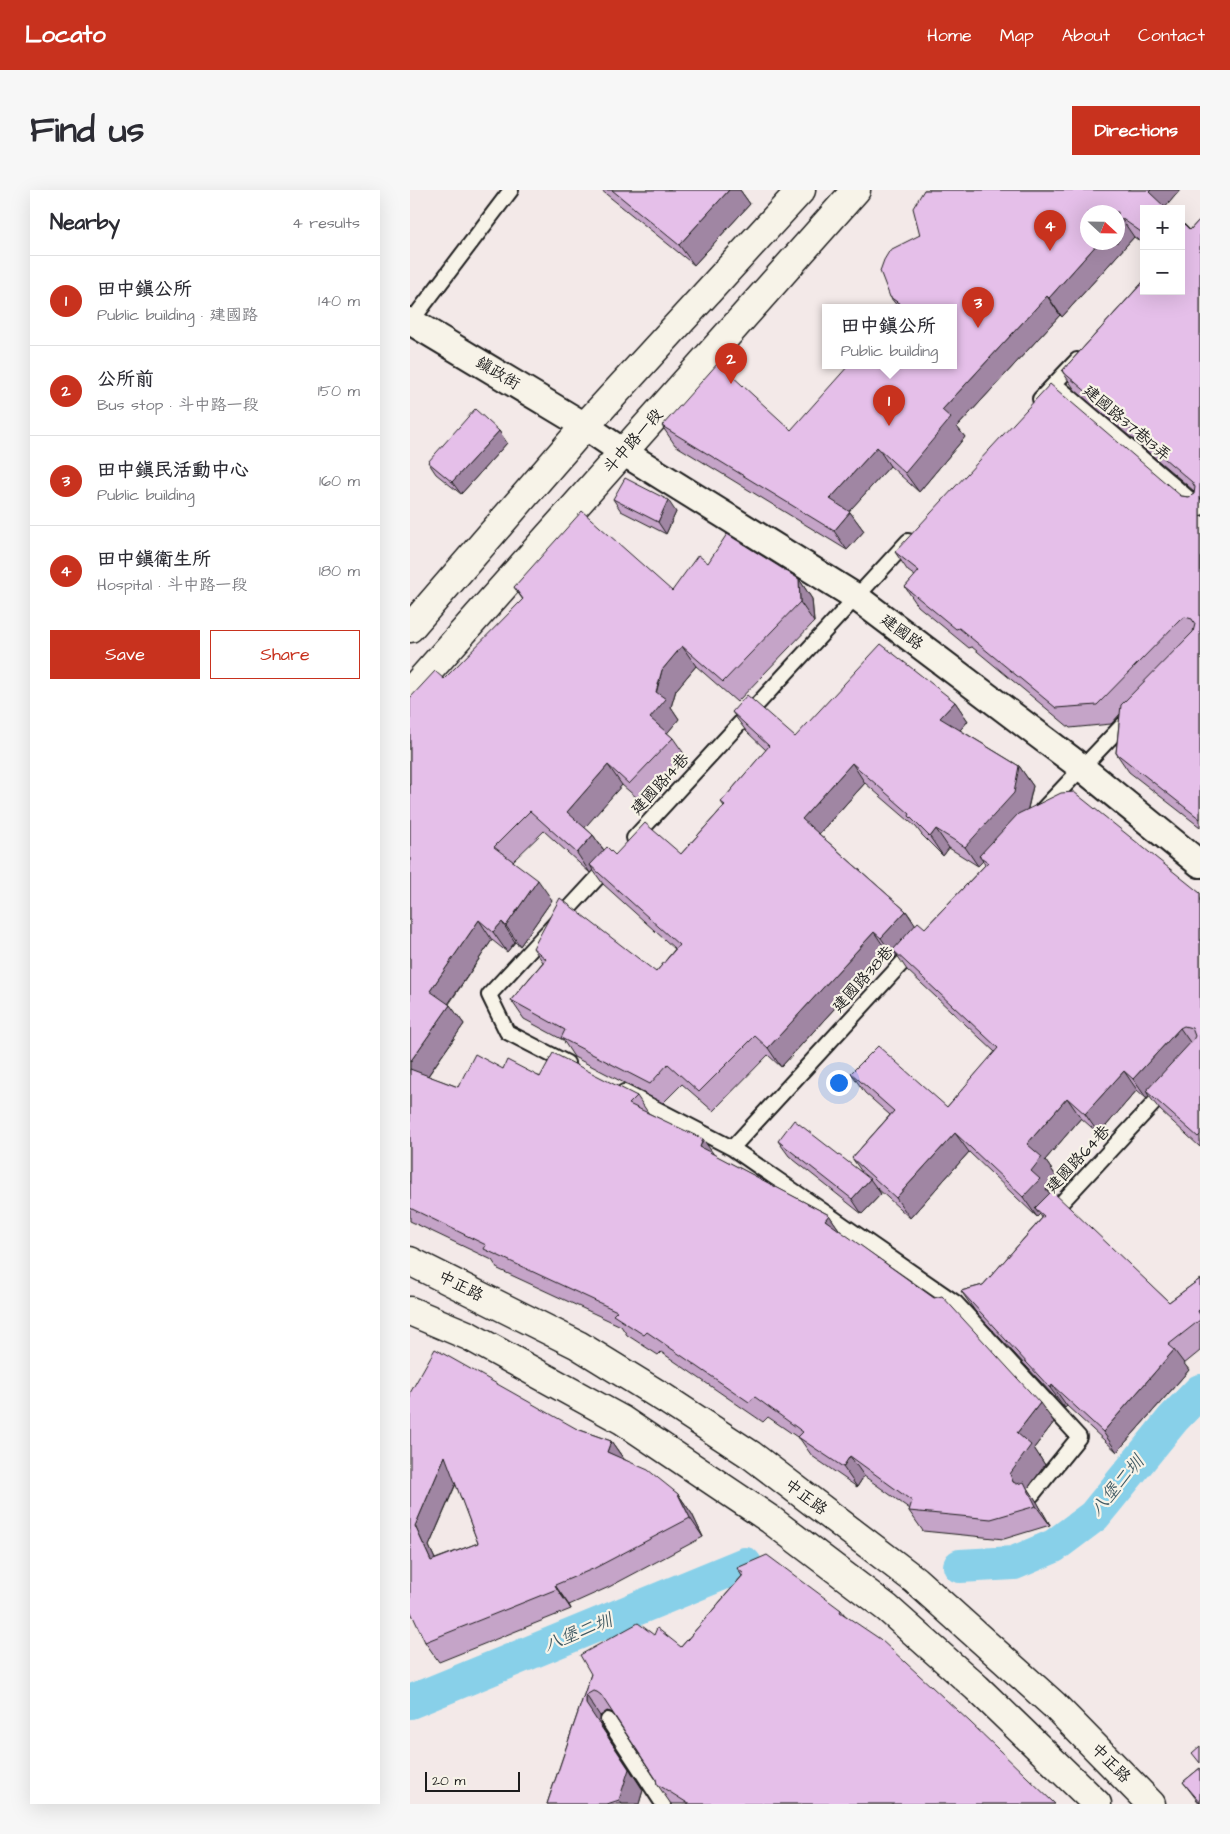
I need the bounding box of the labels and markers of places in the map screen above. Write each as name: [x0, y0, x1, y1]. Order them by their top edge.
pin: 4: [1034, 210, 1066, 251]
pin: 3: [962, 287, 994, 328]
pin: 2: [715, 343, 747, 384]
pin: 1: [873, 385, 905, 426]

